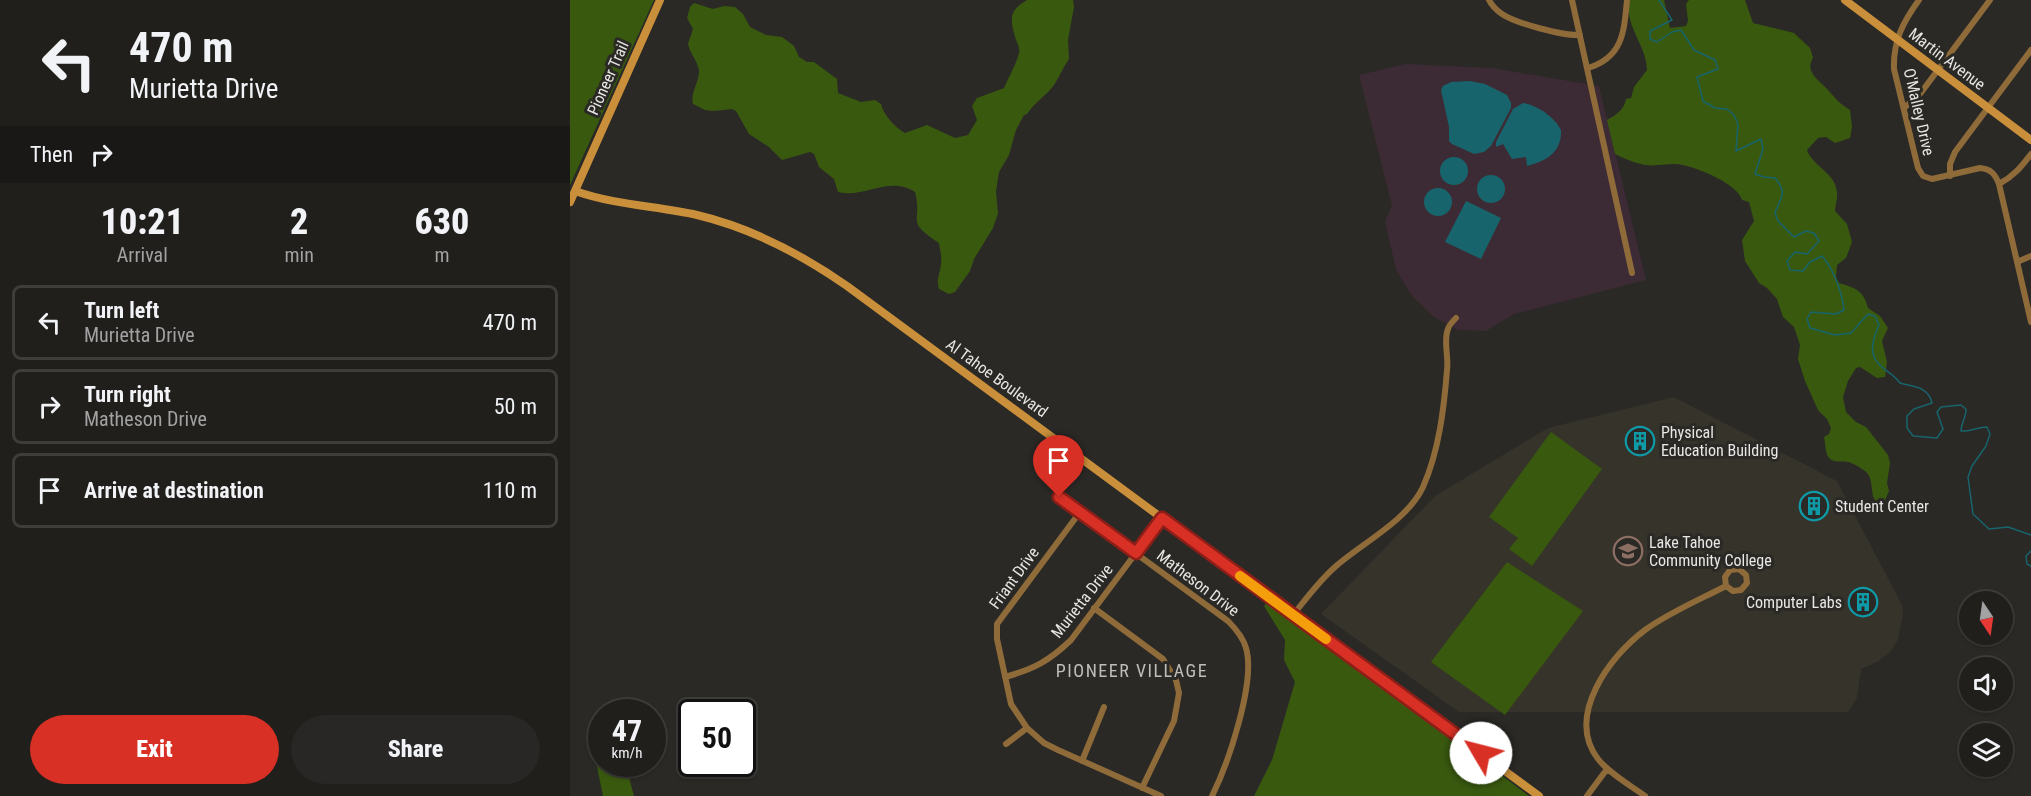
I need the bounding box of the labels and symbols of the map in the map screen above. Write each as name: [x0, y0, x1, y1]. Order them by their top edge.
street label: Martin Avenue: [1905, 24, 1989, 94]
street label: Pioneer Trail: [583, 38, 633, 118]
street label: O'Malley Drive: [1900, 66, 1938, 158]
street label: Al Tahoe Boulevard: [943, 335, 1051, 421]
place label: Physical Education Building: [1661, 423, 1778, 460]
building icon: Physical Education Building: [1624, 425, 1656, 457]
pin: [1033, 435, 1084, 497]
building icon: Student Center: [1798, 490, 1830, 522]
place label: Student Center: [1835, 497, 1929, 516]
place label: Lake Tahoe Community College: [1649, 533, 1772, 570]
school or university icon: Lake Tahoe Community College: [1612, 535, 1644, 567]
street label: Friant Drive: [985, 543, 1043, 613]
street label: Matheson Drive: [1153, 546, 1243, 620]
street label: Murietta Drive: [1047, 560, 1117, 642]
building icon: Computer Labs: [1847, 586, 1879, 618]
north arrow: [1959, 591, 2013, 645]
place label: Computer Labs: [1746, 593, 1842, 612]
district label: PIONEER VILLAGE: [1056, 660, 1208, 681]
speed limit sign: 50: [678, 699, 756, 777]
position arrow: [1449, 721, 1513, 785]

